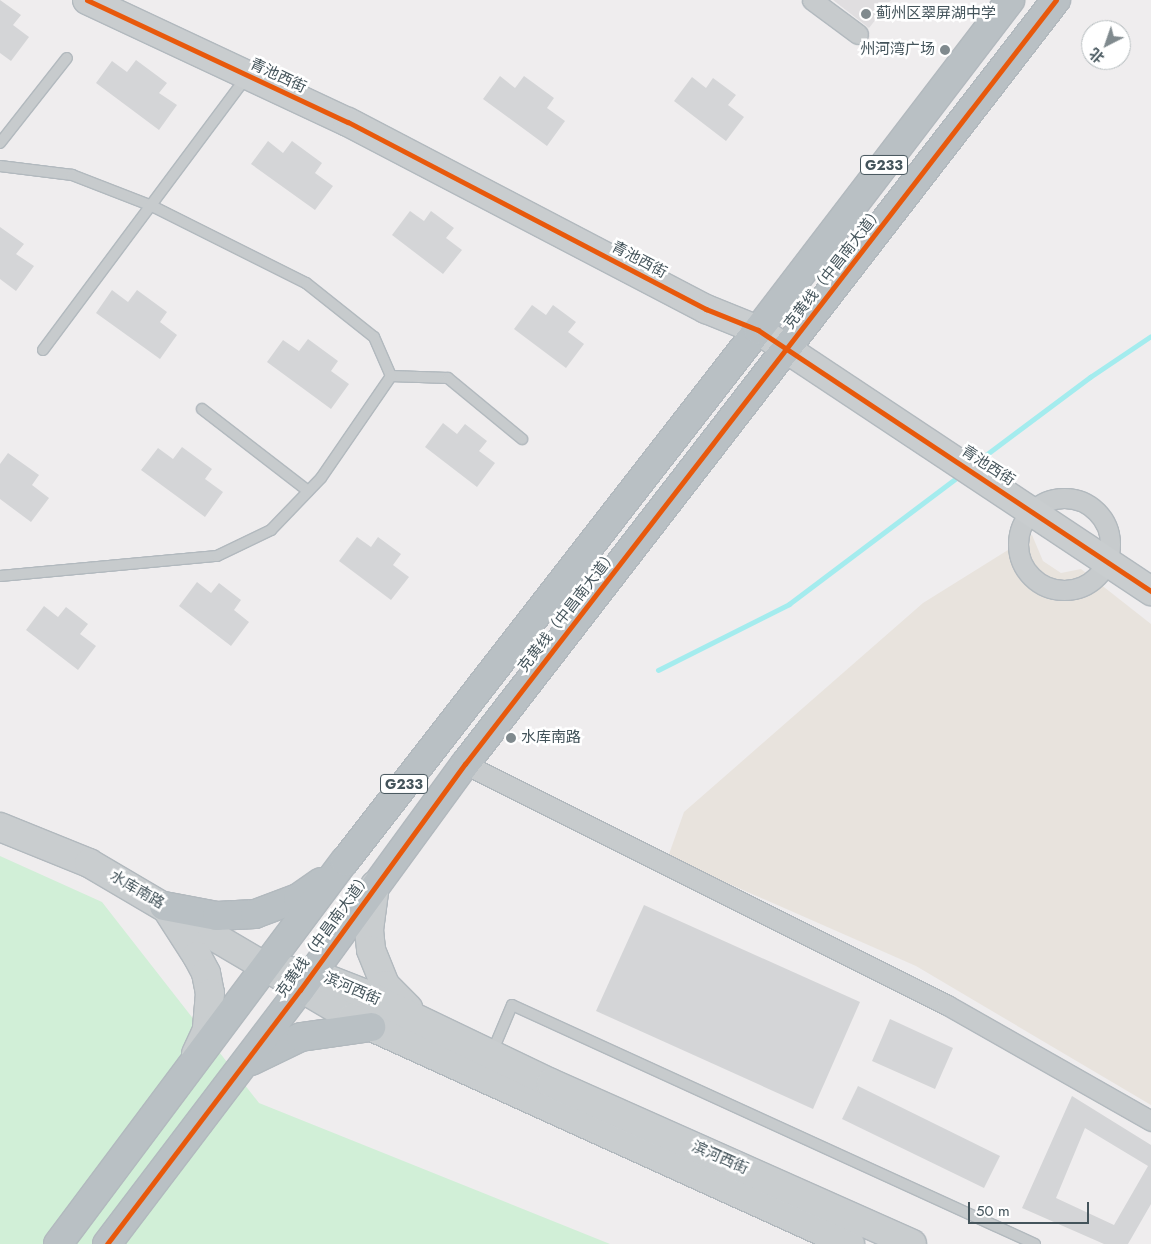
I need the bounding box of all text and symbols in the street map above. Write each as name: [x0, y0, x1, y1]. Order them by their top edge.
place label: 蓟州区翠屏湖中学: [876, 5, 996, 23]
marker: 蓟州区翠屏湖中学: [860, 8, 872, 20]
north arrow: [1081, 20, 1131, 70]
place label: 州河湾广场: [860, 41, 935, 59]
text: 北: [1085, 43, 1109, 68]
marker: 州河湾广场: [939, 44, 951, 56]
street label: 青池西街: [247, 55, 309, 97]
road number: G233: [859, 154, 909, 176]
street label: 克黄线（中昌南大道）: [781, 203, 887, 333]
street label: 青池西街: [608, 238, 670, 282]
street label: 青池西街: [958, 442, 1018, 490]
street label: 克黄线（中昌南大道）: [515, 546, 621, 676]
place label: 水库南路: [521, 729, 581, 747]
marker: 水库南路: [505, 732, 517, 744]
road number: G233: [379, 772, 429, 796]
street label: 水库南路: [107, 867, 167, 913]
street label: 克黄线（中昌南大道）: [273, 869, 375, 1001]
street label: 滨河西街: [321, 969, 383, 1009]
street label: 滨河西街: [689, 1138, 751, 1178]
scale bar: [971, 1192, 1092, 1224]
text: 50 m: [976, 1200, 1010, 1222]

